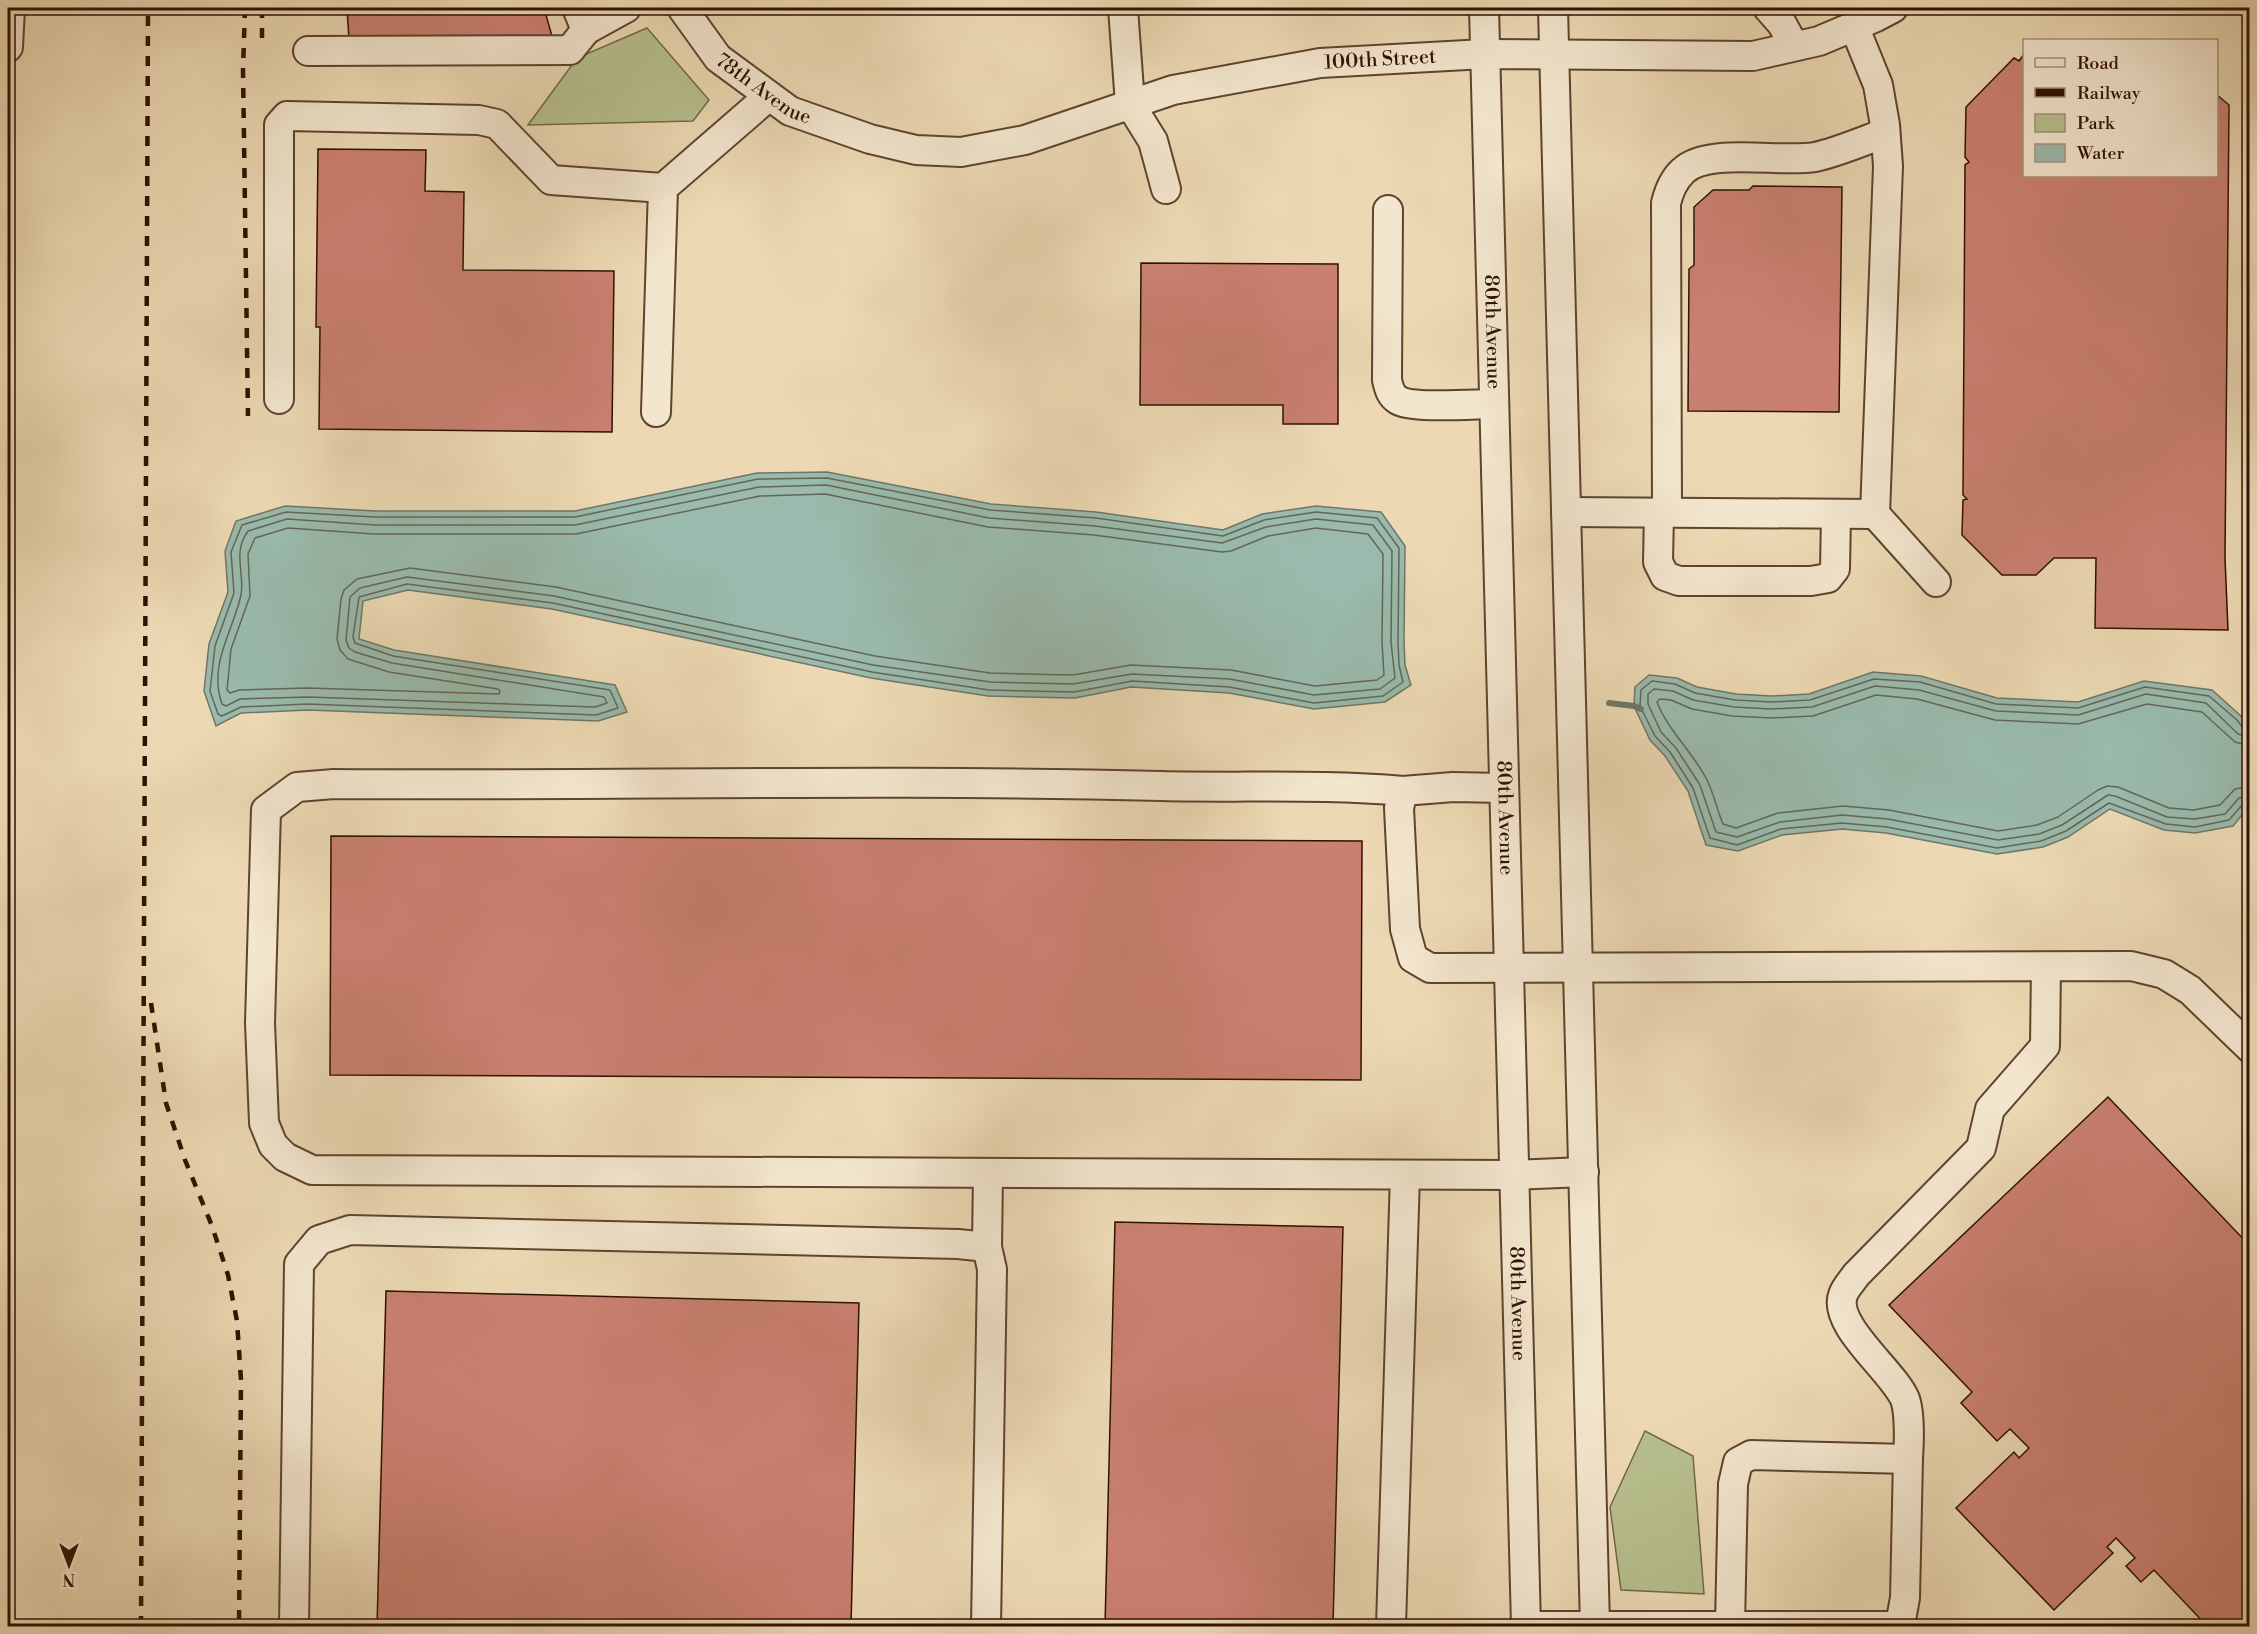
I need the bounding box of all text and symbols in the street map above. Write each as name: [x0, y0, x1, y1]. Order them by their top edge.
legend: [2023, 39, 2218, 177]
street label: 100th Street: [1323, 44, 1437, 75]
street label: 78th Avenue: [710, 48, 815, 130]
text: Road: [2077, 52, 2120, 75]
text: Railway: [2077, 82, 2141, 105]
text: Park: [2077, 112, 2116, 135]
text: Water: [2076, 142, 2125, 165]
street label: 80th Avenue: [1478, 274, 1506, 390]
street label: 80th Avenue: [1491, 760, 1519, 875]
street label: 80th Avenue: [1504, 1246, 1532, 1361]
north arrow: [39, 1535, 99, 1595]
text: N: [62, 1569, 75, 1589]

